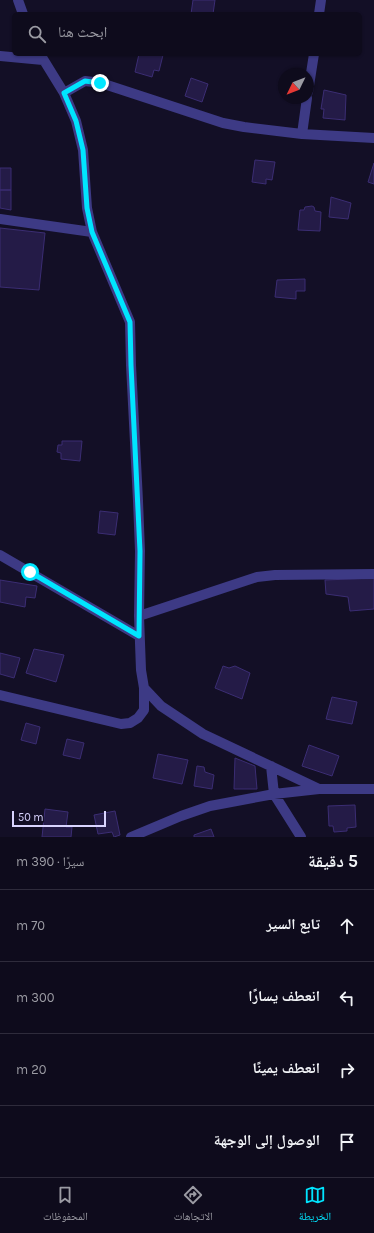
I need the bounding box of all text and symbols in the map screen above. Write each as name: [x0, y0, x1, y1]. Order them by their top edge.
search box: [12, 12, 362, 56]
icon: search: [26, 23, 48, 45]
text: ابحث هنا: [58, 23, 107, 41]
north arrow: [278, 68, 314, 104]
route end: [91, 74, 109, 92]
route start: [21, 563, 39, 581]
scale bar: [12, 809, 106, 828]
text: 50 m: [18, 811, 44, 824]
text: 5 دقيقة: [308, 851, 358, 871]
text: سيرًا · 390 m: [16, 854, 84, 869]
text: تابع السير: [266, 915, 320, 933]
icon: ahead: [336, 915, 358, 937]
text: 70 m: [16, 918, 45, 933]
text: انعطف يسارًا: [248, 987, 320, 1005]
icon: left: [336, 987, 358, 1009]
text: 300 m: [16, 990, 54, 1005]
text: انعطف يمينًا: [253, 1059, 320, 1077]
icon: right: [336, 1059, 358, 1081]
text: 20 m: [16, 1062, 47, 1077]
text: الوصول إلى الوجهة: [214, 1131, 320, 1149]
icon: arrive: [336, 1131, 358, 1153]
tab: المحفوظات: [43, 1184, 88, 1227]
tab: الاتجاهات: [174, 1184, 213, 1227]
tab: الخريطة: [299, 1184, 331, 1227]

